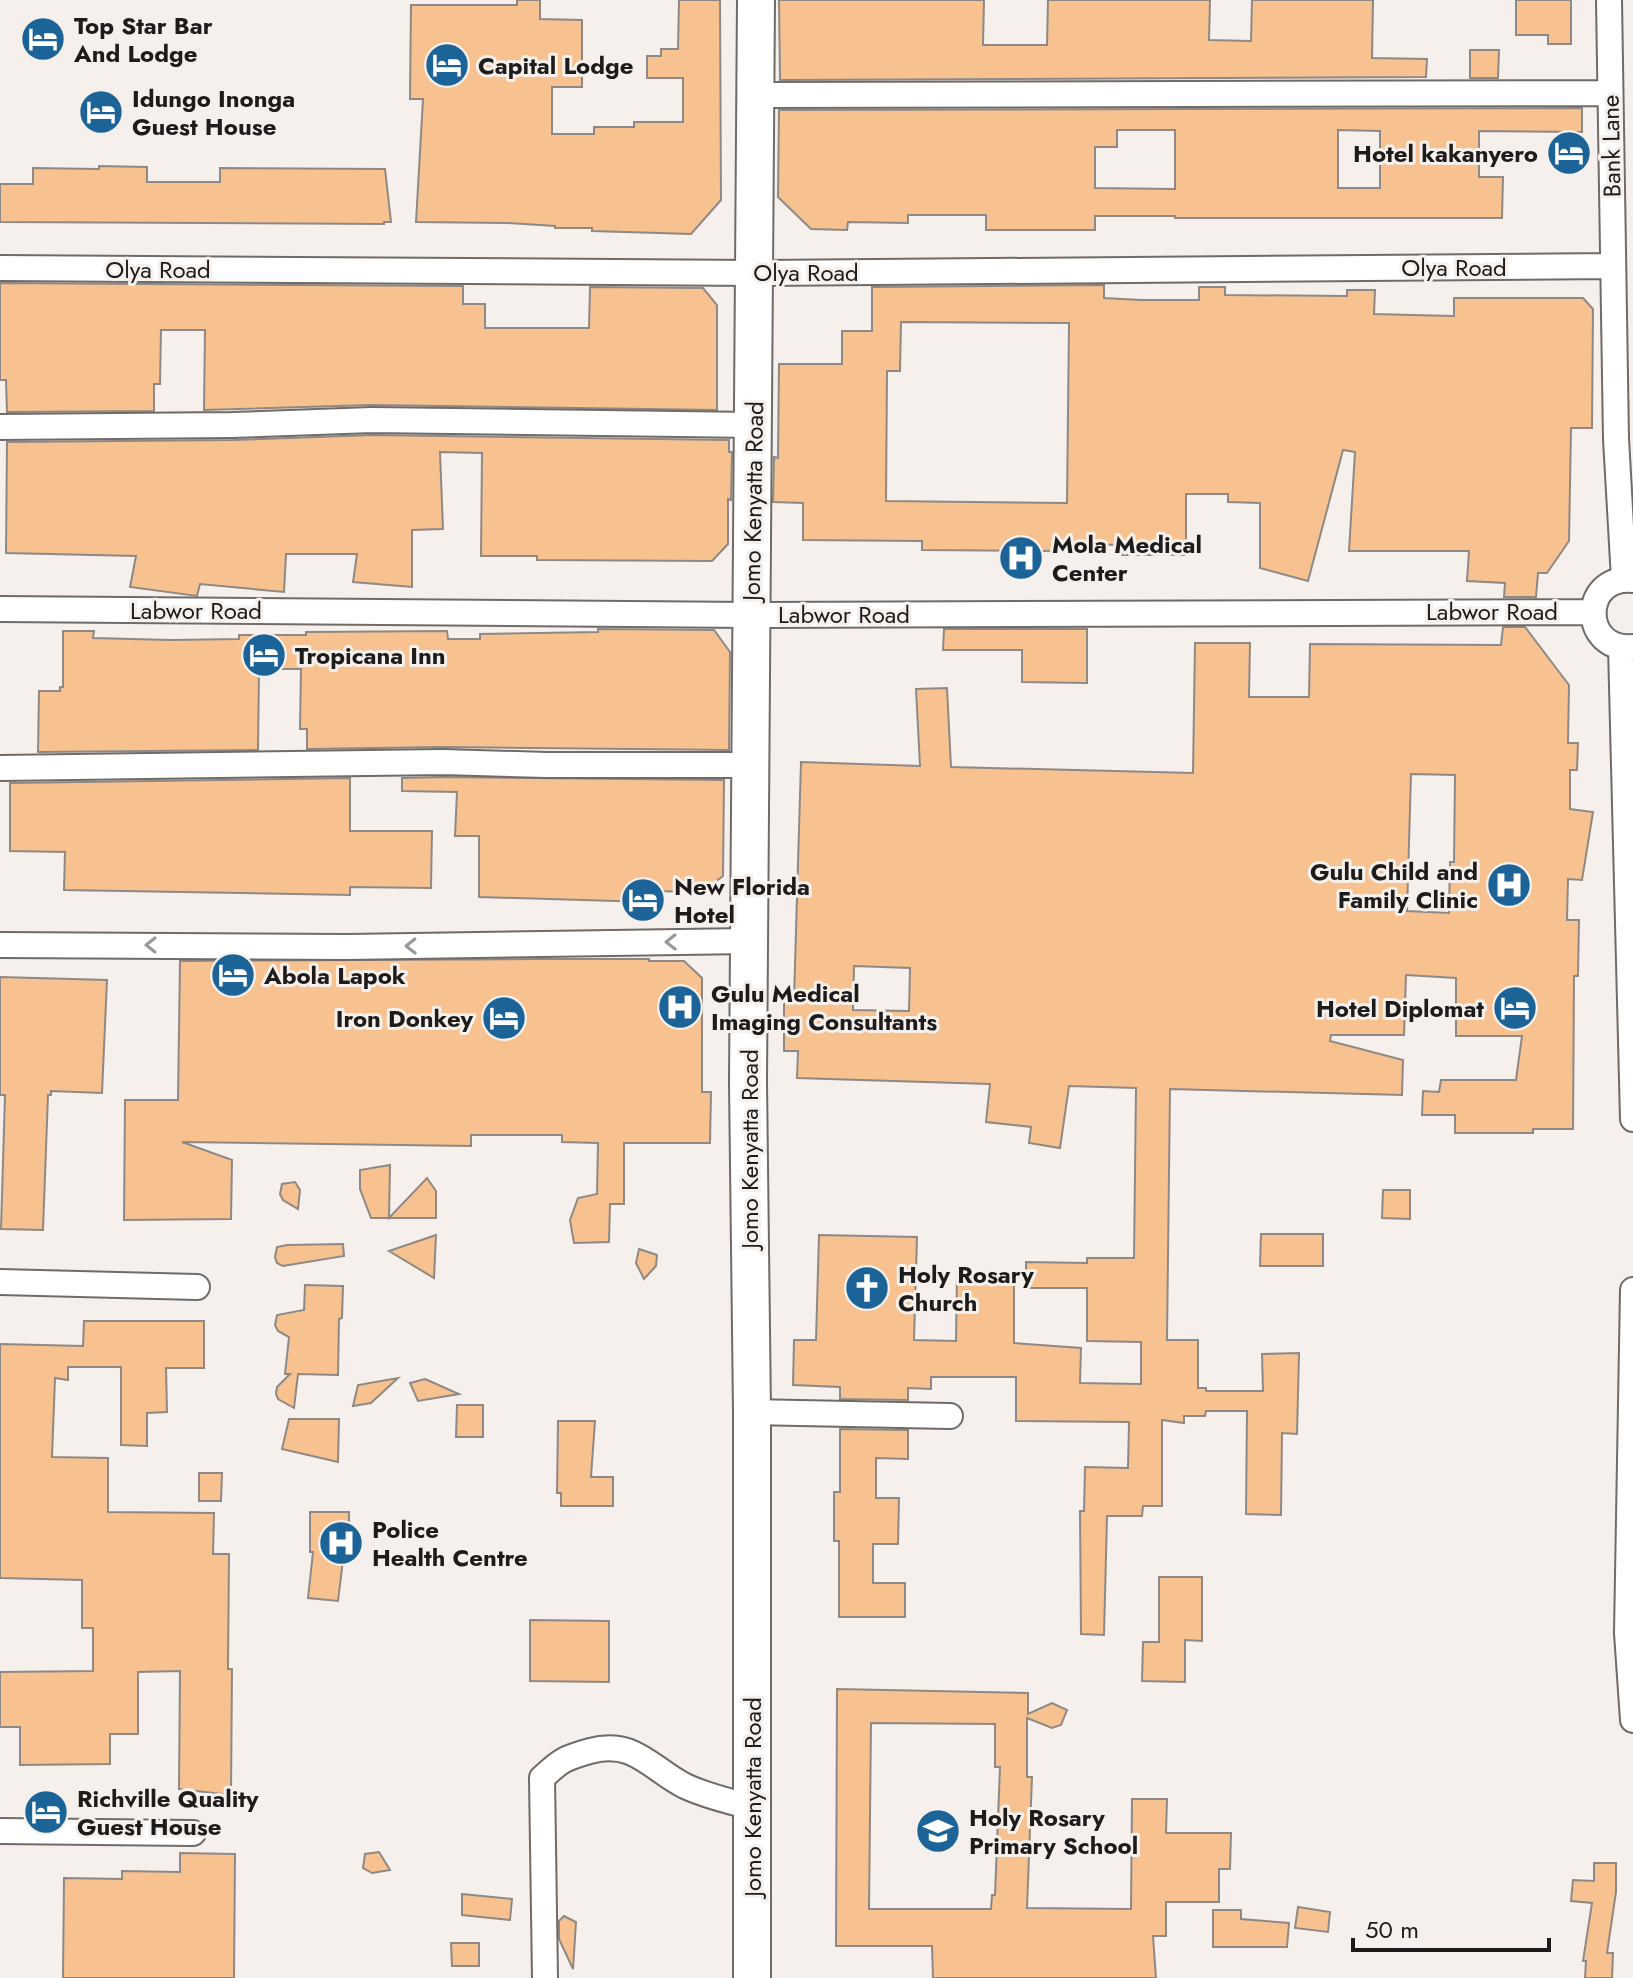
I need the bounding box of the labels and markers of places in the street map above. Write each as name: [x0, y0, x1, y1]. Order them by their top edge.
place label: Top Star Bar And Lodge: [73, 8, 213, 71]
hotel icon: Top Star Bar And Lodge: [19, 15, 67, 63]
hotel icon: Capital Lodge: [423, 41, 471, 89]
place label: Capital Lodge: [478, 48, 633, 83]
place label: Idungo Inonga Guest House: [132, 81, 295, 144]
hotel icon: Idungo Inonga Guest House: [77, 88, 125, 136]
hotel icon: Hotel kakanyero: [1545, 129, 1593, 177]
place label: Hotel kakanyero: [1353, 136, 1538, 171]
place label: Mola Medical Center: [1052, 527, 1202, 590]
hospital icon: Mola Medical Center: [997, 534, 1045, 582]
hotel icon: Tropicana Inn: [240, 631, 288, 679]
place label: Tropicana Inn: [295, 638, 446, 673]
place label: Gulu Child and Family Clinic: [1310, 854, 1478, 917]
hospital icon: Gulu Child and Family Clinic: [1485, 861, 1533, 909]
place label: New Florida Hotel: [674, 869, 810, 932]
hotel icon: New Florida Hotel: [619, 876, 667, 924]
hotel icon: Abola Lapok: [209, 951, 257, 999]
place label: Abola Lapok: [263, 958, 406, 993]
place label: Gulu Medical Imaging Consultants: [711, 976, 937, 1039]
hospital icon: Gulu Medical Imaging Consultants: [656, 983, 704, 1031]
hotel icon: Hotel Diplomat: [1491, 984, 1539, 1032]
place label: Hotel Diplomat: [1316, 991, 1484, 1026]
hotel icon: Iron Donkey: [480, 994, 528, 1042]
place label: Iron Donkey: [336, 1001, 473, 1036]
place label: Holy Rosary Church: [898, 1257, 1034, 1320]
church icon: Holy Rosary Church: [843, 1264, 891, 1312]
place label: Police Health Centre: [372, 1512, 528, 1575]
hospital icon: Police Health Centre: [317, 1519, 365, 1567]
place label: Richville Quality Guest House: [77, 1781, 259, 1844]
hotel icon: Richville Quality Guest House: [22, 1788, 70, 1836]
place label: Holy Rosary Primary School: [969, 1800, 1138, 1863]
school or university icon: Holy Rosary Primary School: [914, 1807, 962, 1855]

